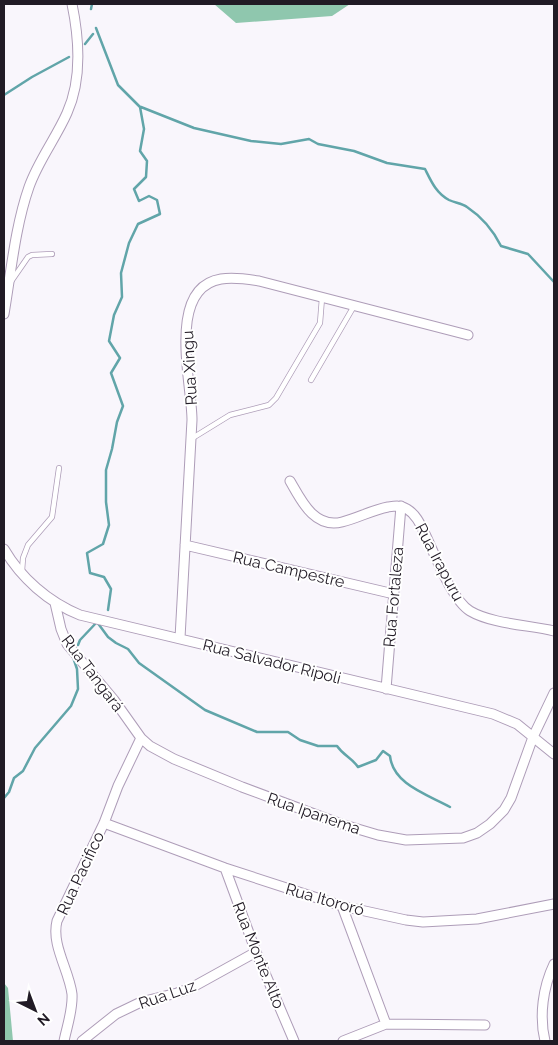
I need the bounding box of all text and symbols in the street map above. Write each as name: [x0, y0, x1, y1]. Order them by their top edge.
street label: Rua Xingu: [178, 330, 201, 406]
street label: Rua Irapuru: [411, 520, 468, 604]
street label: Rua Fortaleza: [380, 546, 407, 648]
street label: Rua Campestre: [231, 547, 347, 592]
street label: Rua Tangará: [58, 631, 128, 715]
street label: Rua Salvador Ripoli: [201, 635, 343, 688]
street label: Rua Ipanema: [265, 789, 363, 838]
street label: Rua Pacifico: [53, 829, 108, 918]
street label: Rua Itororó: [283, 879, 366, 920]
street label: Rua Monte Alto: [228, 899, 289, 1011]
street label: Rua Luz: [136, 976, 198, 1013]
north arrow: [10, 985, 60, 1035]
text: N: [34, 1010, 53, 1029]

